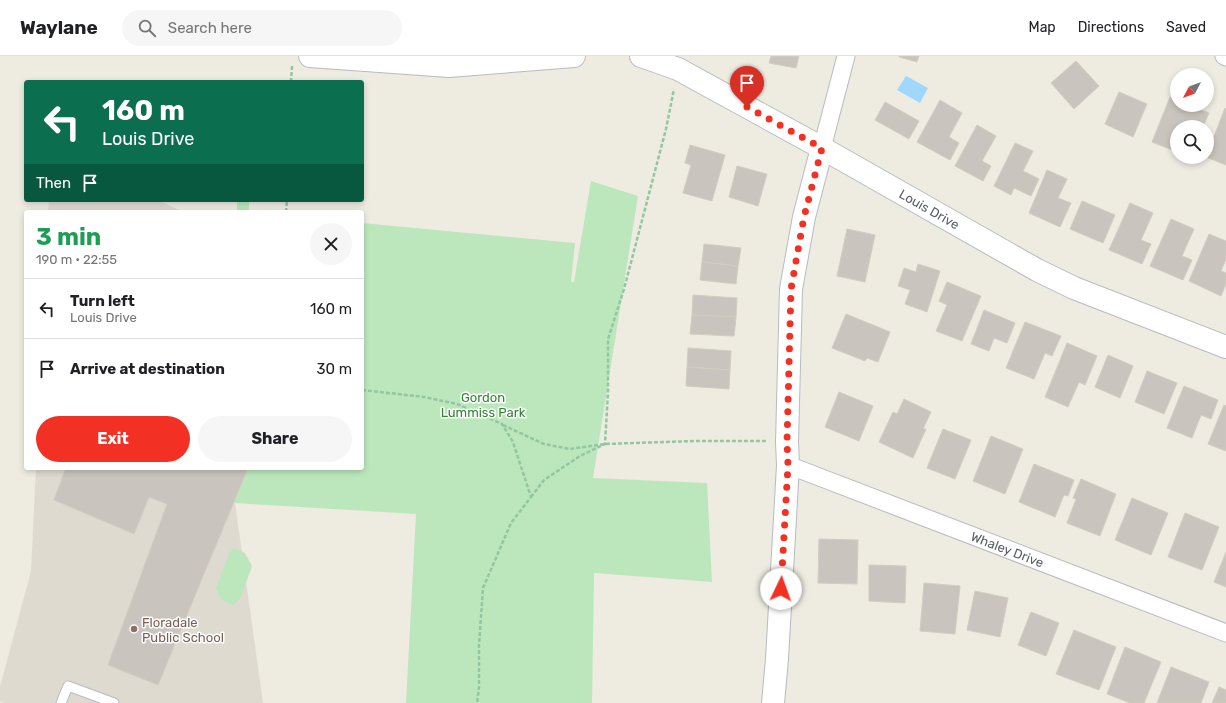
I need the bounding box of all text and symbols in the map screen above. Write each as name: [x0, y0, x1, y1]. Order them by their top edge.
search box: [122, 10, 402, 46]
text: Waylane: [20, 16, 98, 39]
icon: search: [136, 17, 158, 39]
text: Search here: [168, 19, 252, 37]
text: Map: [1029, 19, 1056, 36]
text: Directions: [1078, 19, 1144, 36]
text: Saved: [1166, 19, 1206, 36]
pin: [730, 66, 764, 107]
north arrow: [1170, 68, 1214, 112]
map controls: [1170, 68, 1214, 164]
icon: arrive: [736, 72, 758, 94]
text: 160 m: [102, 94, 185, 127]
icon: left: [36, 96, 88, 148]
button: search: [1170, 120, 1214, 164]
text: Louis Drive: [102, 128, 194, 150]
icon: arrive: [79, 172, 101, 194]
text: Then: [36, 174, 71, 192]
street label: Louis Drive: [896, 186, 962, 232]
text: 3 min: [36, 223, 101, 251]
button: close: [310, 223, 352, 265]
text: 190 m · 22:55: [36, 252, 117, 267]
text: Turn left: [70, 292, 135, 310]
icon: left: [36, 298, 58, 320]
text: 160 m: [310, 300, 352, 318]
text: Louis Drive: [70, 310, 137, 325]
icon: arrive: [36, 358, 58, 380]
text: Arrive at destination: [70, 360, 225, 378]
text: 30 m: [316, 360, 352, 378]
park label: Gordon Lummiss Park: [441, 390, 526, 420]
button: Exit: [36, 416, 190, 462]
button: Share: [198, 416, 352, 462]
street label: Whaley Drive: [969, 529, 1046, 570]
position arrow: [760, 568, 802, 610]
place label: Floradale Public School: [142, 615, 224, 645]
marker: Floradale Public School: [129, 624, 139, 634]

